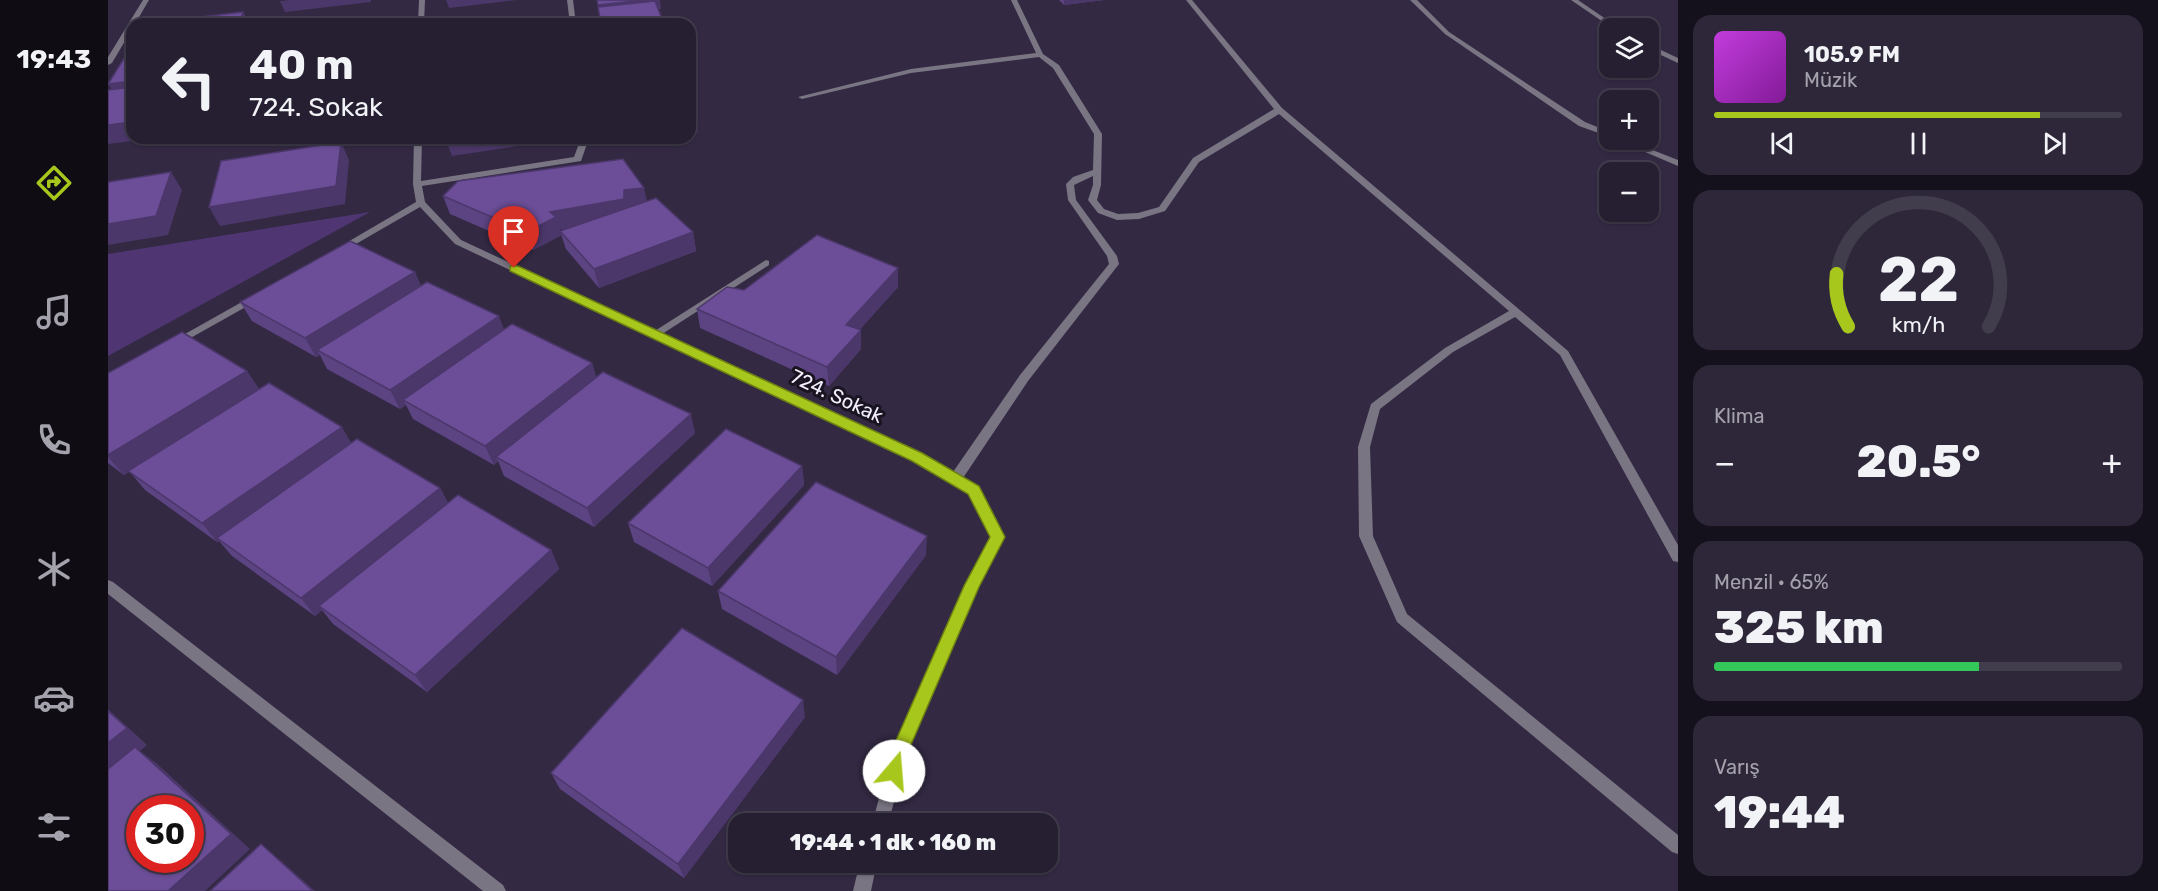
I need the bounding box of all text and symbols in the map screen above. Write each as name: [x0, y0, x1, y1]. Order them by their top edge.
map controls: [1599, 18, 1659, 222]
button: layers: [1599, 18, 1659, 78]
text: 40 m: [249, 40, 354, 90]
text: 105.9 FM: [1804, 41, 1900, 68]
icon: left: [150, 42, 228, 120]
text: 19:43: [17, 43, 91, 75]
text: Müzik: [1804, 68, 1857, 92]
button: +: [1599, 90, 1659, 150]
text: 724. Sokak: [249, 91, 383, 123]
icon: previous: [1766, 127, 1799, 160]
icon: pause: [1902, 127, 1935, 160]
icon: next: [2038, 127, 2071, 160]
icon: directions: [33, 162, 75, 204]
button: −: [1599, 162, 1659, 222]
pin: [488, 206, 539, 268]
icon: arrive: [497, 215, 530, 248]
text: 22: [1877, 243, 1959, 317]
icon: music: [33, 291, 75, 333]
text: km/h: [1891, 313, 1945, 338]
street label: 724. Sokak: [787, 364, 888, 428]
text: Klima: [1714, 404, 1765, 428]
icon: phone: [33, 419, 75, 461]
text: 20.5°: [1856, 435, 1981, 488]
text: −: [1714, 443, 1735, 482]
text: +: [2101, 443, 2122, 482]
icon: climate: [33, 548, 75, 590]
text: Menzil · 65%: [1714, 570, 1829, 594]
text: 325 km: [1714, 601, 1884, 654]
icon: car: [33, 677, 75, 719]
position arrow: [862, 739, 926, 803]
text: Varış: [1714, 755, 1760, 779]
text: 19:44: [1714, 786, 1845, 839]
speed limit sign: 30: [126, 795, 204, 873]
icon: filters: [33, 806, 75, 848]
text: 19:44 · 1 dk · 160 m: [790, 829, 996, 856]

